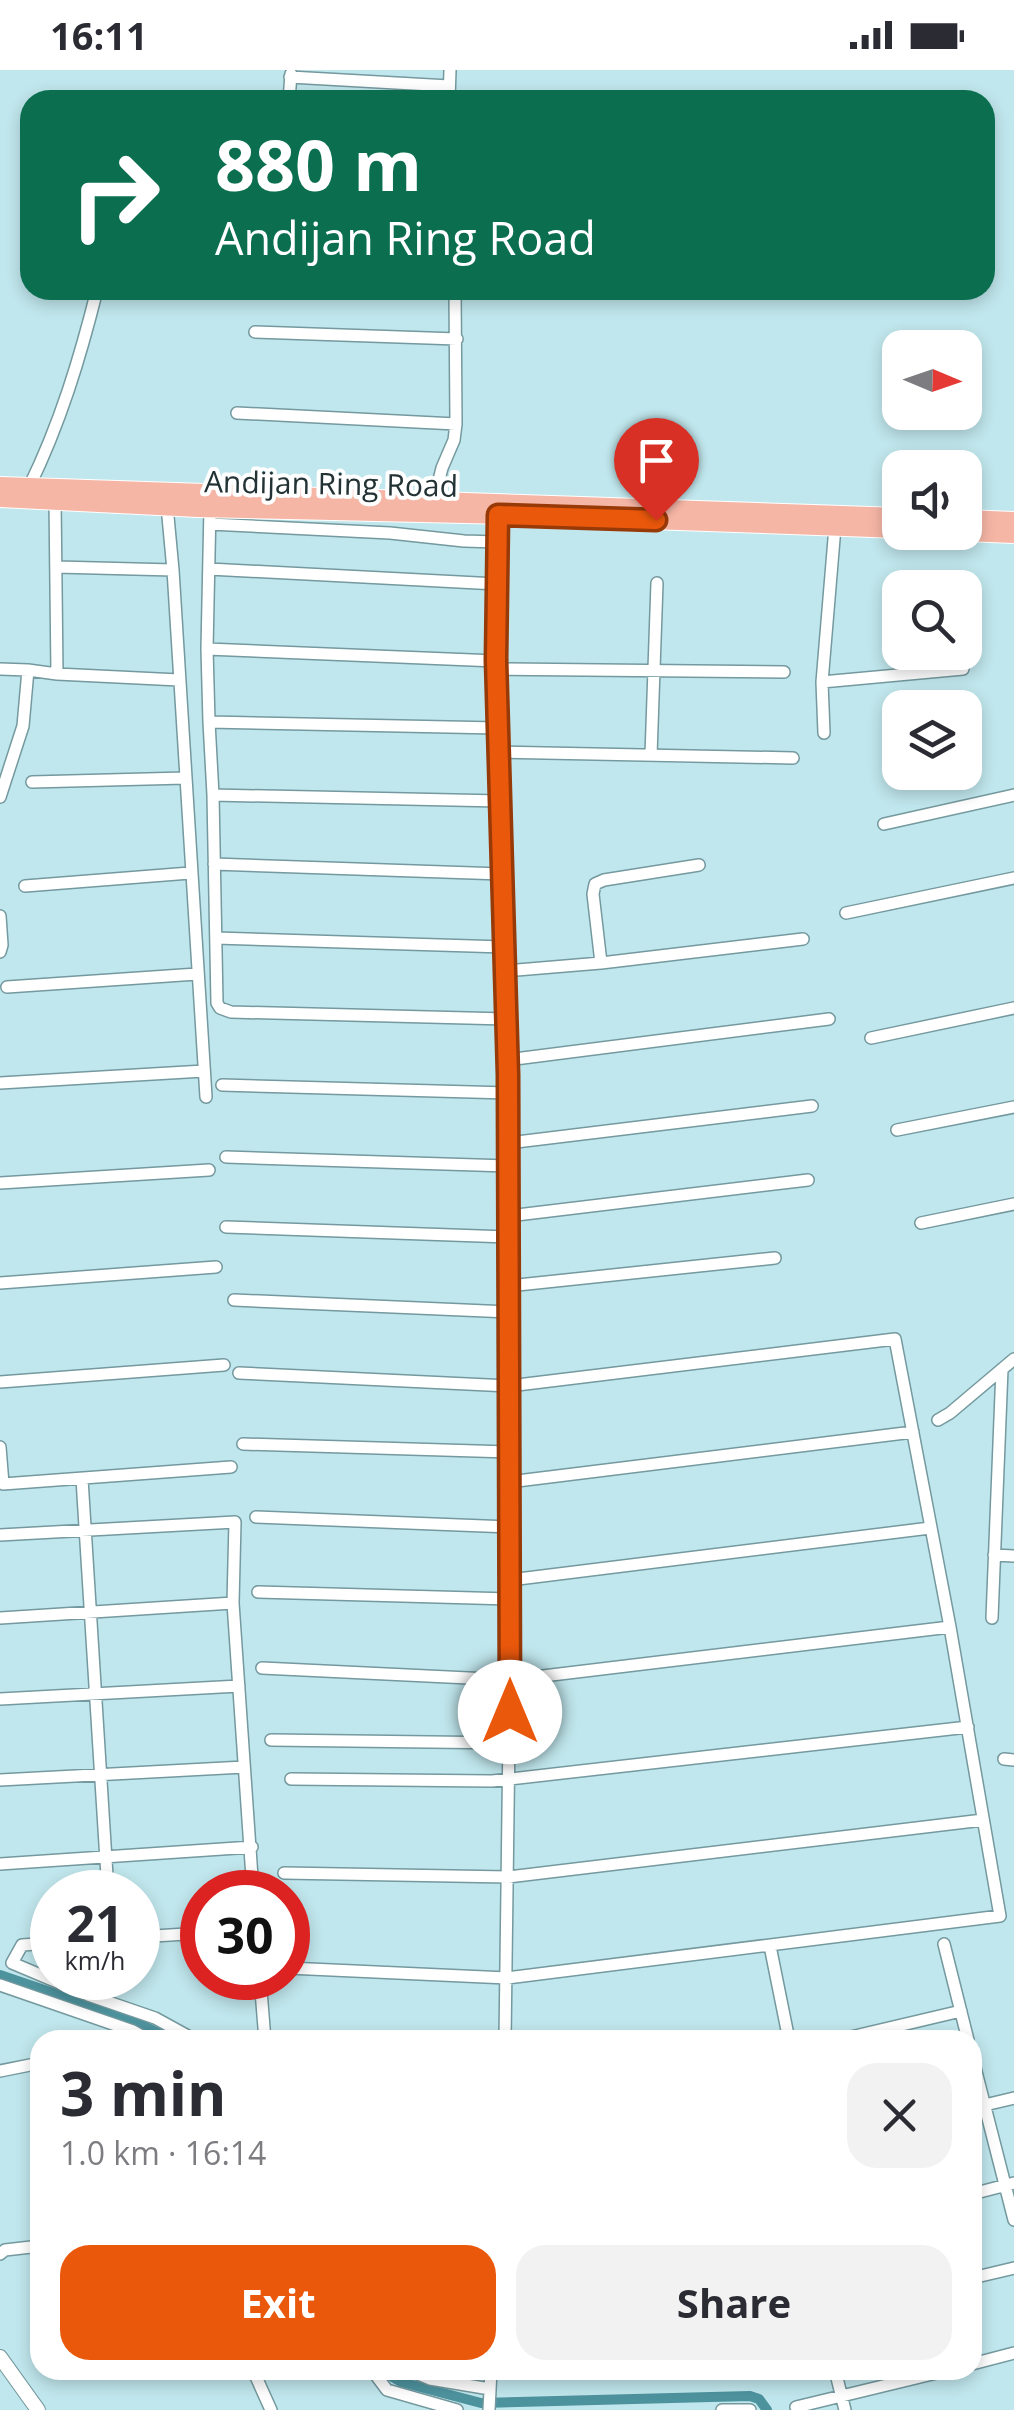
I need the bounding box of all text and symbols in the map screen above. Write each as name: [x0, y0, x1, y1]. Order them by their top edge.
text: 16:11: [50, 9, 148, 61]
text: 880 m: [215, 116, 422, 212]
icon: right: [50, 130, 180, 260]
text: Andijan Ring Road: [215, 207, 596, 268]
north arrow: [882, 330, 982, 430]
map controls: [882, 330, 982, 790]
pin: [614, 418, 699, 521]
icon: arrive: [629, 433, 684, 488]
button: sound: [882, 450, 982, 550]
street label: Andijan Ring Road: [204, 460, 458, 506]
button: search: [882, 570, 982, 670]
button: layers: [882, 690, 982, 790]
position arrow: [458, 1660, 562, 1764]
speed limit sign: 30: [180, 1870, 310, 2000]
text: 21: [66, 1889, 124, 1957]
text: km/h: [65, 1943, 125, 1977]
text: 3 min: [60, 2052, 227, 2134]
button: close: [847, 2063, 952, 2168]
text: 1.0 km · 16:14: [60, 2131, 266, 2174]
button: Exit: [60, 2245, 496, 2360]
button: Share: [516, 2245, 952, 2360]

